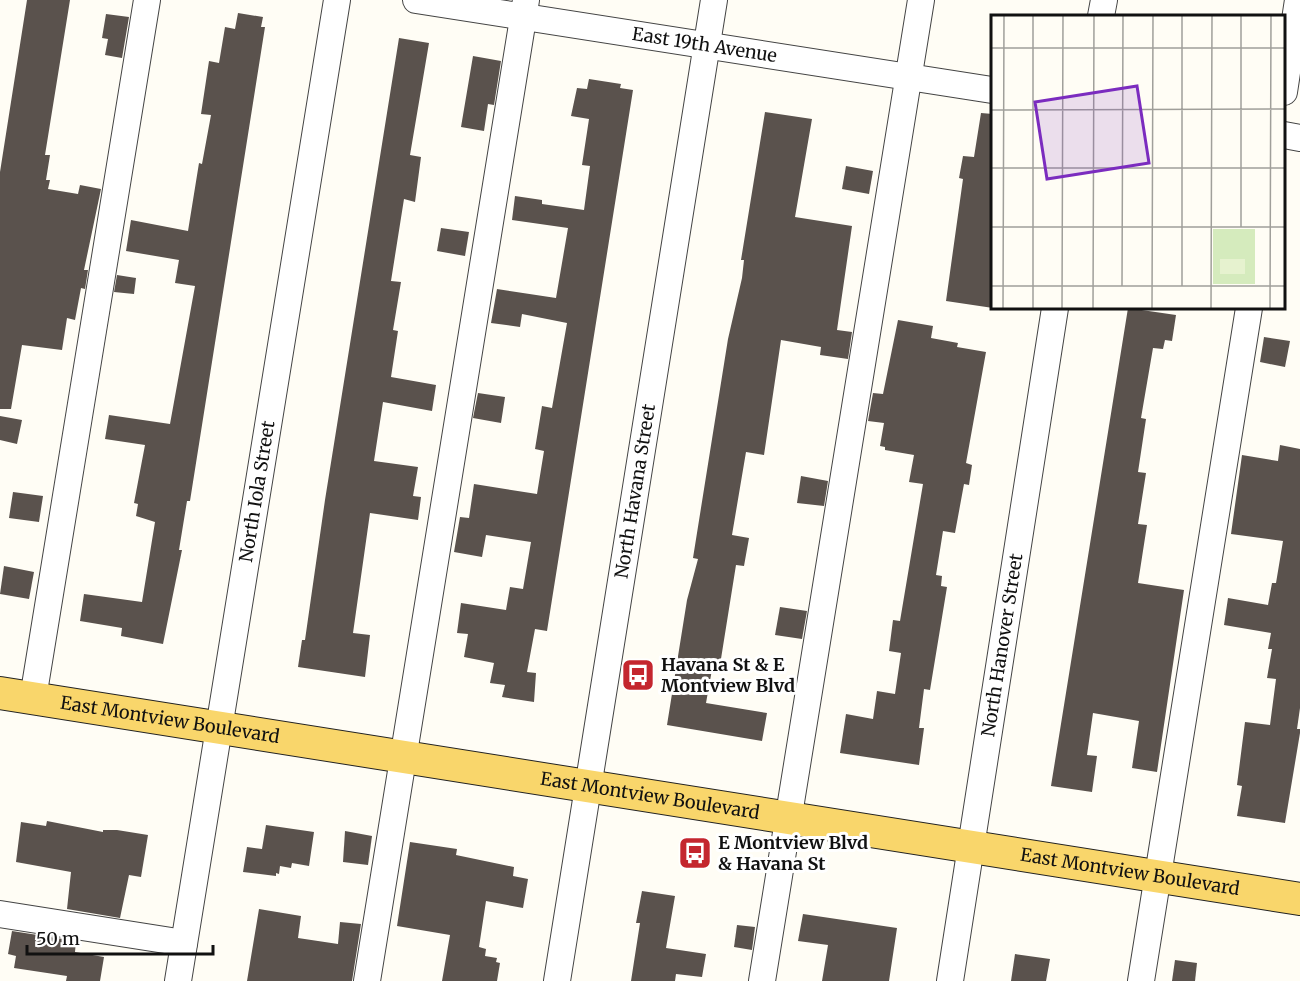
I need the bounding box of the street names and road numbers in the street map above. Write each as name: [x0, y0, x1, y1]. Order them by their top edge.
street label: East 19th Avenue: [630, 22, 779, 67]
street label: North Havana Street: [610, 402, 660, 580]
street label: North Iola Street: [234, 419, 280, 564]
street label: North Hanover Street: [976, 552, 1028, 738]
street label: East Montview Boulevard: [59, 691, 281, 748]
street label: East Montview Boulevard: [539, 767, 761, 824]
street label: East Montview Boulevard: [1019, 843, 1241, 900]

